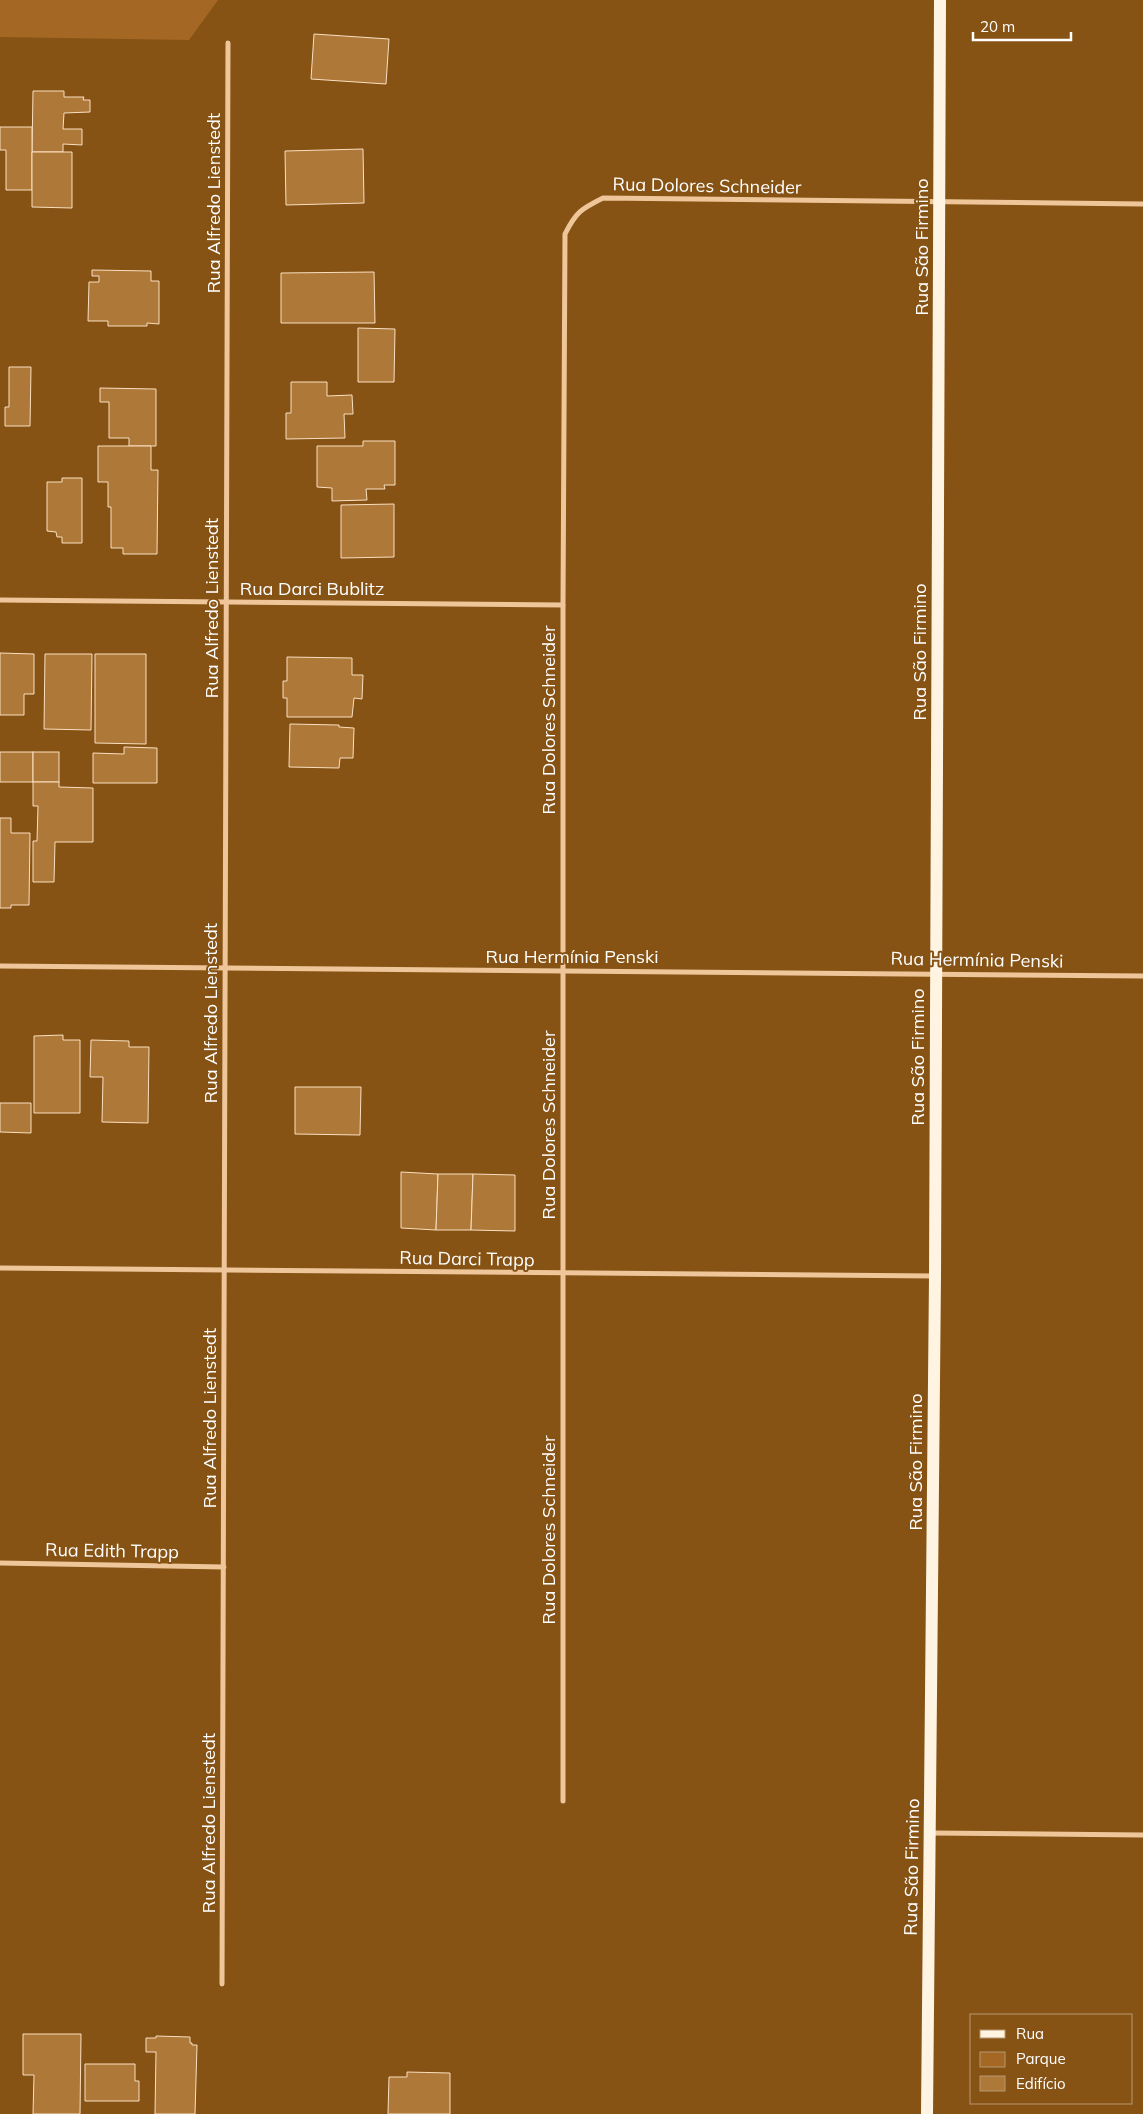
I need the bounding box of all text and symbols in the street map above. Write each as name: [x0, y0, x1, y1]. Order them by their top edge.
scale bar: [973, 10, 1070, 42]
text: 20 m: [980, 17, 1015, 36]
street label: Rua Alfredo Lienstedt: [202, 113, 225, 293]
street label: Rua Dolores Schneider: [612, 172, 802, 199]
street label: Rua São Firmino: [910, 178, 933, 316]
street label: Rua Alfredo Lienstedt: [200, 518, 223, 698]
street label: Rua Darci Bublitz: [240, 577, 384, 600]
street label: Rua São Firmino: [908, 583, 931, 721]
street label: Rua Dolores Schneider: [537, 625, 560, 814]
street label: Rua Alfredo Lienstedt: [199, 923, 222, 1103]
street label: Rua Hermínia Penski: [485, 945, 659, 968]
street label: Rua Hermínia Penski: [890, 946, 1064, 973]
street label: Rua São Firmino: [906, 988, 929, 1126]
street label: Rua Dolores Schneider: [537, 1030, 560, 1219]
street label: Rua Darci Trapp: [399, 1246, 535, 1271]
street label: Rua Alfredo Lienstedt: [198, 1328, 221, 1508]
street label: Rua São Firmino: [904, 1393, 927, 1531]
street label: Rua Dolores Schneider: [537, 1435, 560, 1624]
street label: Rua Edith Trapp: [45, 1538, 179, 1563]
street label: Rua Alfredo Lienstedt: [197, 1733, 220, 1913]
street label: Rua São Firmino: [899, 1798, 924, 1936]
legend: [970, 2014, 1133, 2104]
text: Rua: [1016, 2024, 1044, 2043]
text: Parque: [1016, 2049, 1066, 2068]
text: Edifício: [1016, 2074, 1066, 2093]

